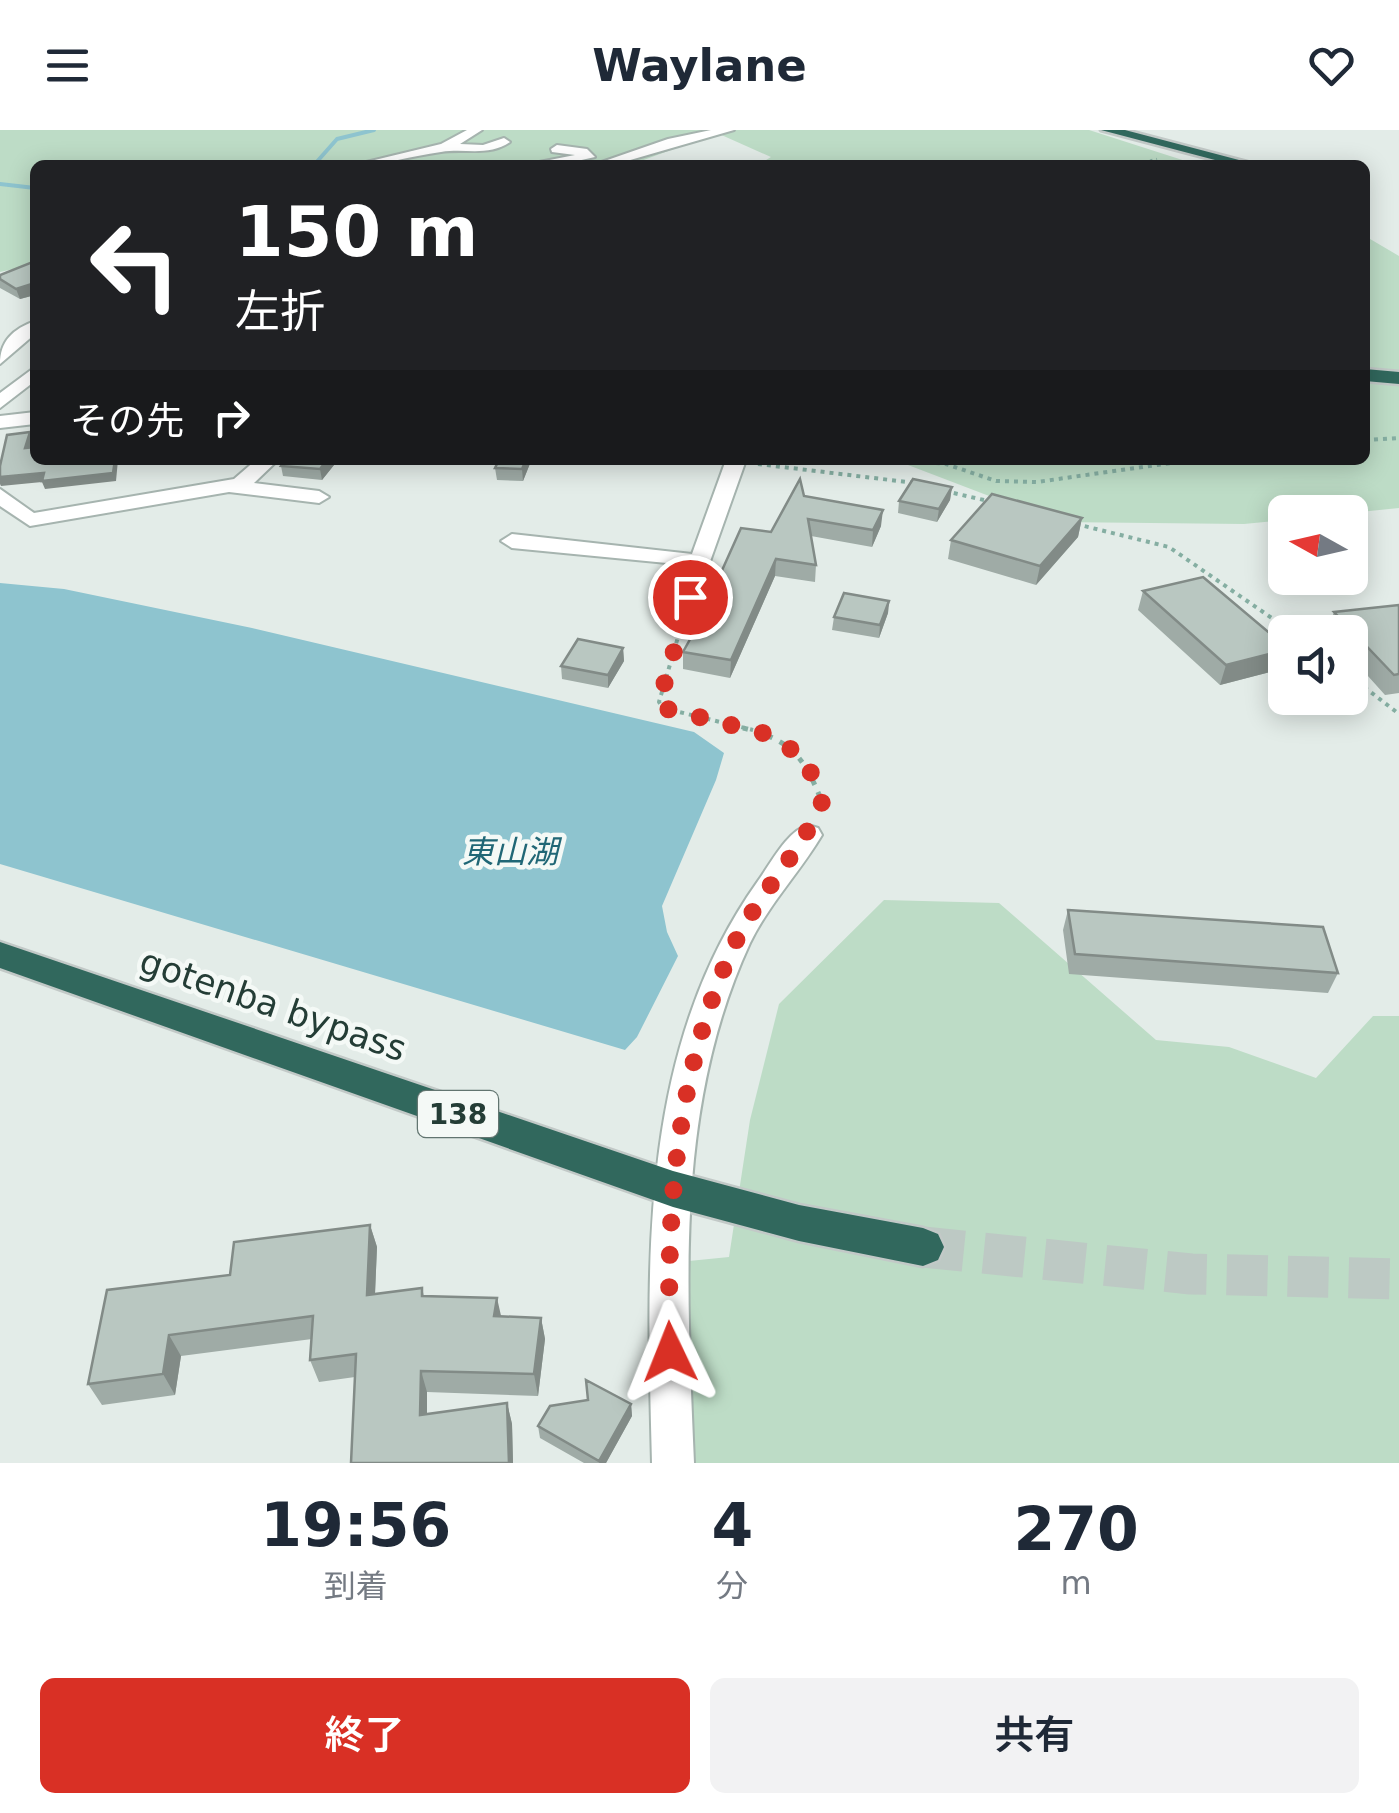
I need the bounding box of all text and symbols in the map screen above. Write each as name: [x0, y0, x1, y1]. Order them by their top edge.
icon: menu: [40, 38, 95, 93]
icon: heart: [1304, 38, 1359, 93]
text: Waylane: [592, 39, 807, 92]
text: 150 m: [235, 191, 478, 273]
icon: left: [70, 200, 200, 330]
text: 左折: [235, 285, 325, 338]
icon: right: [204, 390, 259, 445]
text: その先: [70, 399, 184, 443]
north arrow: [1268, 495, 1368, 595]
map controls: [1268, 495, 1368, 715]
pin: [648, 555, 733, 640]
icon: arrive: [663, 570, 718, 625]
button: sound: [1268, 615, 1368, 715]
water label: 東山湖: [462, 833, 563, 871]
street label: gotenba bypass: [135, 941, 411, 1069]
road number: 138: [418, 1091, 498, 1137]
position arrow: [618, 1300, 722, 1404]
text: 19:56: [260, 1490, 451, 1560]
text: 4: [712, 1490, 753, 1560]
text: 270: [1014, 1494, 1139, 1564]
text: m: [1061, 1564, 1092, 1602]
text: 到着: [324, 1567, 388, 1605]
text: 分: [716, 1567, 748, 1605]
button: 終了: [40, 1678, 690, 1793]
button: 共有: [710, 1678, 1359, 1793]

